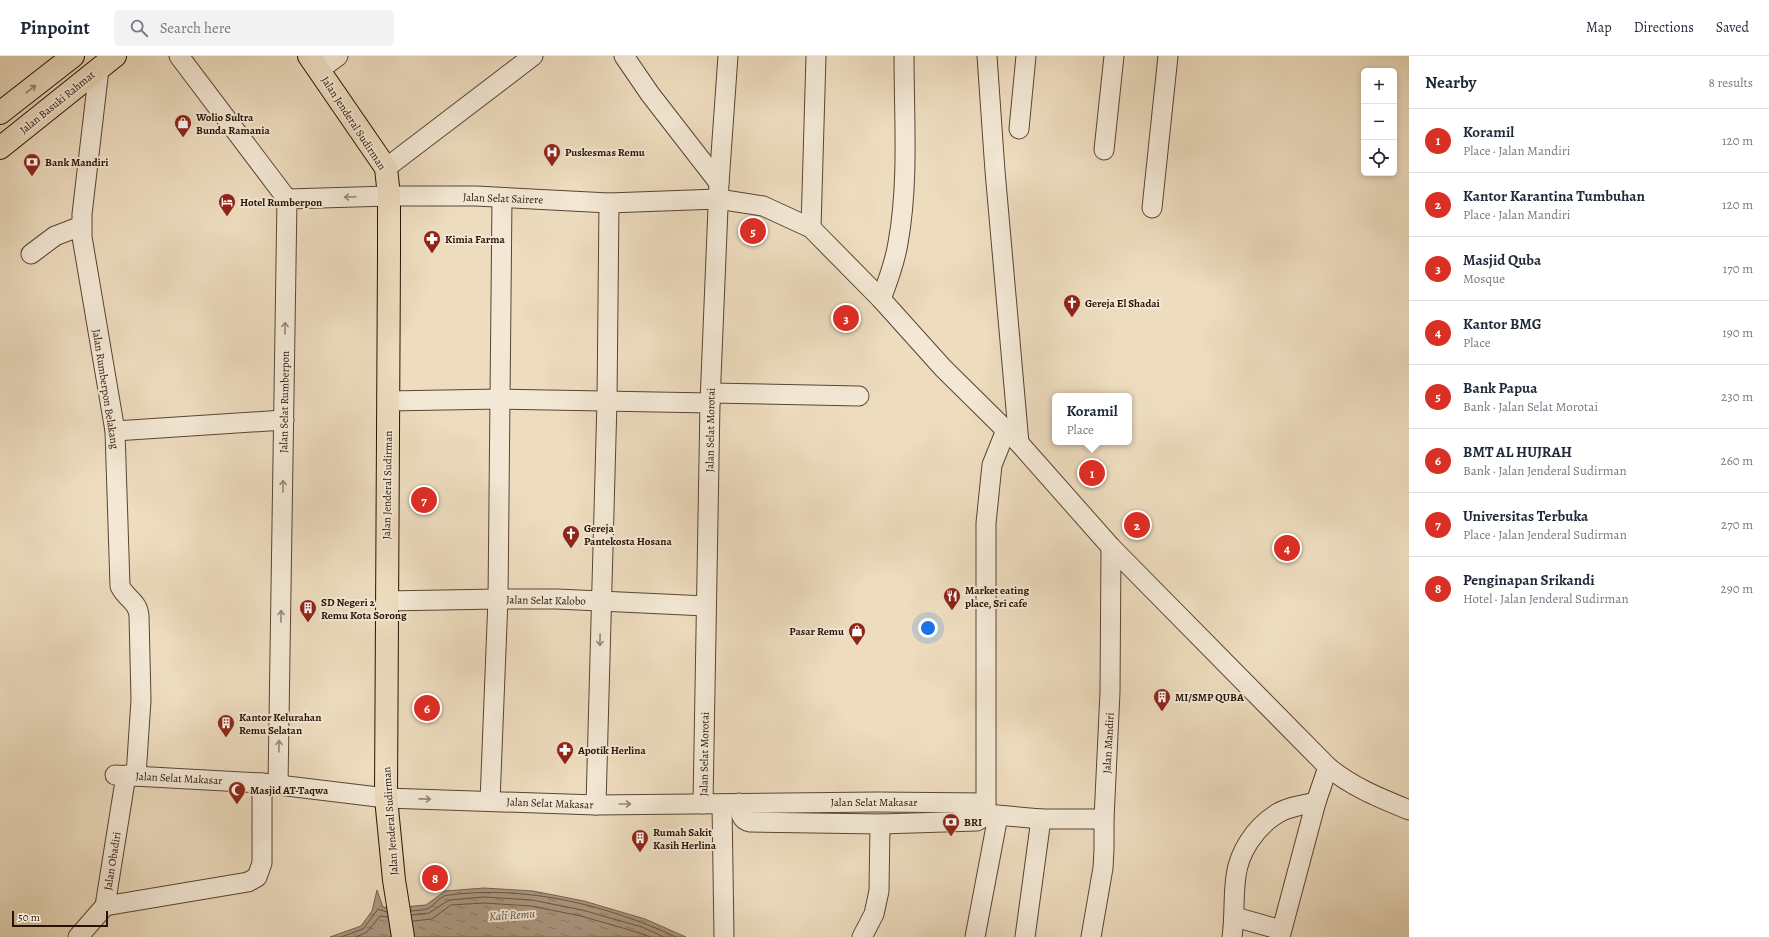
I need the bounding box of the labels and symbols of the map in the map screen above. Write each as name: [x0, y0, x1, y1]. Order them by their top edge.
street label: Jalan Basuki Rahmat: [17, 67, 98, 137]
street label: Jalan Jenderal Sudirman: [318, 74, 389, 173]
one-way arrow: [25, 85, 36, 93]
place label: Wolio Sultra Bunda Ramania: [195, 110, 270, 138]
shop icon: Wolio Sultra Bunda Ramania: [173, 113, 193, 138]
hospital icon: Puskesmas Remu: [542, 142, 562, 167]
place label: Puskesmas Remu: [565, 145, 646, 160]
bank icon: Bank Mandiri: [22, 152, 42, 177]
place label: Bank Mandiri: [45, 155, 108, 170]
street label: Jalan Selat Sairere: [463, 190, 544, 207]
hotel icon: Hotel Rumberpon: [217, 192, 237, 217]
one-way arrow: [344, 193, 357, 201]
place label: Hotel Rumberpon: [240, 195, 322, 210]
pin: 5: [740, 216, 766, 246]
pharmacy icon: Kimia Farma: [422, 229, 442, 254]
place label: Kimia Farma: [445, 232, 505, 247]
church icon: Gereja El Shadai: [1062, 293, 1082, 318]
place label: Gereja El Shadai: [1085, 296, 1160, 311]
pin: 3: [833, 303, 859, 333]
one-way arrow: [281, 322, 289, 335]
street label: Jalan Rumberpon Belakang: [89, 328, 122, 451]
street label: Jalan Selat Rumberpon: [276, 351, 293, 453]
street label: Jalan Selat Morotai: [702, 388, 719, 472]
street label: Jalan Jenderal Sudirman: [379, 431, 396, 540]
pin: 1: [1079, 458, 1105, 488]
one-way arrow: [279, 480, 287, 493]
pin: 7: [411, 485, 437, 515]
pin: 2: [1124, 510, 1150, 540]
place label: Gereja Pantekosta Hosana: [584, 521, 672, 549]
church icon: Gereja Pantekosta Hosana: [561, 524, 581, 549]
pin: 4: [1274, 533, 1300, 563]
place label: Market eating place, Sri cafe: [965, 583, 1029, 611]
restaurant icon: Market eating place, Sri cafe: [942, 586, 962, 611]
street label: Jalan Selat Kalobo: [506, 592, 586, 609]
place label: SD Negeri 2 Remu Kota Sorong: [321, 595, 407, 623]
building icon: SD Negeri 2 Remu Kota Sorong: [298, 598, 318, 623]
one-way arrow: [277, 610, 284, 623]
your location: [918, 618, 938, 638]
shop icon: Pasar Remu: [847, 621, 867, 646]
place label: Pasar Remu: [789, 624, 845, 639]
one-way arrow: [596, 633, 604, 646]
building icon: MI/SMP QUBA: [1152, 687, 1172, 712]
place label: MI/SMP QUBA: [1175, 690, 1244, 705]
pin: 6: [414, 693, 440, 723]
place label: Kantor Kelurahan Remu Selatan: [239, 710, 321, 738]
street label: Jalan Selat Morotai: [696, 712, 713, 796]
street label: Jalan Mandiri: [1099, 712, 1118, 774]
building icon: Kantor Kelurahan Remu Selatan: [216, 713, 236, 738]
one-way arrow: [275, 740, 282, 753]
pharmacy icon: Apotik Herlina: [555, 740, 575, 765]
place label: Apotik Herlina: [577, 743, 646, 758]
street label: Jalan Jenderal Sudirman: [379, 766, 402, 876]
street label: Jalan Selat Makasar: [135, 769, 223, 788]
mosque icon: Masjid AT-Taqwa: [227, 780, 247, 805]
place label: Masjid AT-Taqwa: [250, 783, 329, 798]
street label: Jalan Selat Makasar: [506, 794, 594, 813]
one-way arrow: [418, 795, 431, 803]
street label: Jalan Selat Makasar: [830, 795, 918, 810]
one-way arrow: [618, 800, 631, 808]
bank icon: BRI: [941, 812, 961, 837]
place label: BRI: [964, 815, 982, 830]
place label: Rumah Sakit Kasih Herlina: [653, 825, 717, 853]
building icon: Rumah Sakit Kasih Herlina: [630, 828, 650, 853]
street label: Jalan Obadiri: [100, 831, 125, 891]
pin: 8: [422, 863, 448, 893]
water label: Kali Remu: [488, 905, 536, 925]
scale bar: [12, 909, 108, 928]

